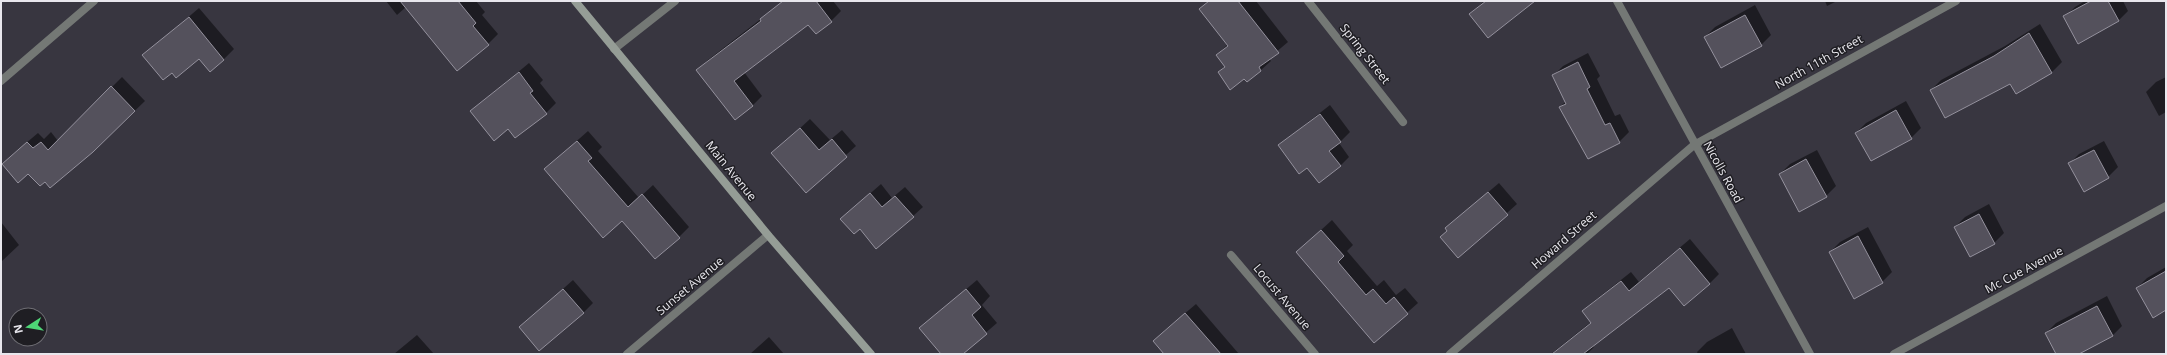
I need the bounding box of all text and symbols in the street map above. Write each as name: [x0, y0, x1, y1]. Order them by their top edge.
street label: Spring Street: [1336, 20, 1394, 87]
street label: North 11th Street: [1772, 30, 1866, 93]
street label: Main Avenue: [702, 137, 761, 205]
street label: Nicolls Road: [1699, 138, 1747, 206]
street label: Howard Street: [1528, 207, 1600, 273]
street label: Mc Cue Avenue: [1982, 242, 2066, 297]
street label: Sunset Avenue: [652, 252, 727, 319]
street label: Locust Avenue: [1250, 260, 1315, 334]
north arrow: [8, 307, 48, 347]
text: N: [9, 323, 26, 335]

